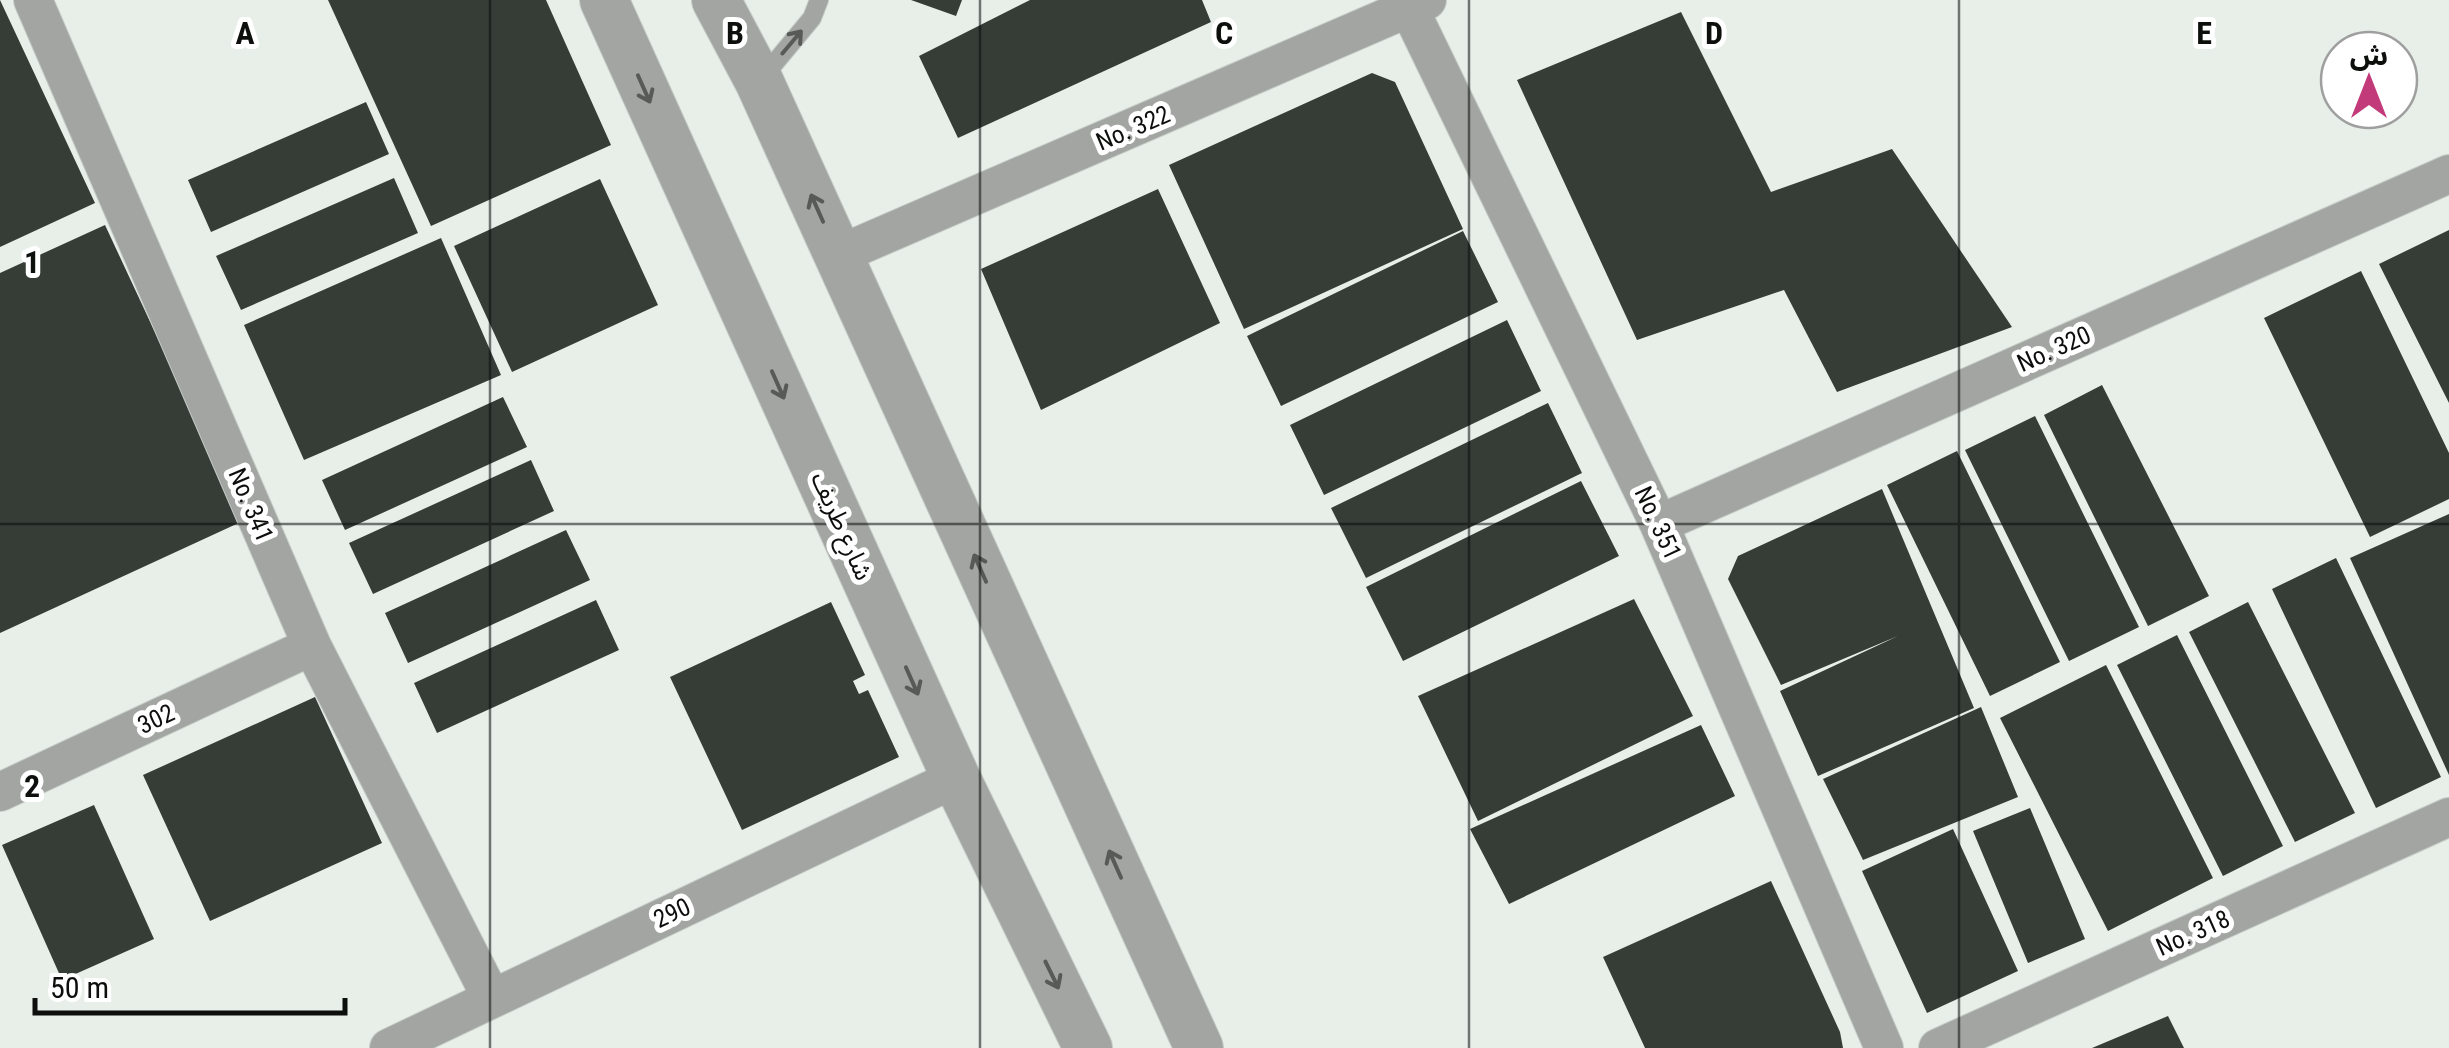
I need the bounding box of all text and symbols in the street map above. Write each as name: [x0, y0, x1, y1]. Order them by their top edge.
text: A: [235, 14, 255, 52]
text: B: [726, 14, 744, 52]
text: C: [1215, 14, 1233, 52]
text: D: [1705, 14, 1723, 52]
text: E: [2196, 14, 2212, 52]
one-way arrow: [781, 30, 803, 56]
north arrow: [2319, 30, 2419, 130]
text: ش: [2350, 39, 2388, 72]
one-way arrow: [636, 73, 654, 104]
street label: No. 322: [1092, 100, 1174, 156]
one-way arrow: [807, 193, 825, 224]
text: 1: [24, 243, 40, 281]
street label: No. 320: [2013, 320, 2095, 378]
one-way arrow: [770, 369, 788, 400]
street label: No. 341: [223, 464, 279, 546]
street label: شارع طريف: [802, 467, 879, 586]
street label: No. 351: [1629, 482, 1687, 564]
one-way arrow: [970, 554, 989, 584]
one-way arrow: [904, 665, 922, 696]
street label: 302: [133, 698, 179, 740]
text: 2: [24, 767, 40, 805]
one-way arrow: [1105, 849, 1123, 880]
street label: 290: [649, 892, 695, 934]
street label: No. 318: [2152, 904, 2234, 962]
scale bar: [35, 953, 345, 1015]
one-way arrow: [1043, 959, 1062, 989]
text: 50 m: [50, 970, 109, 1005]

